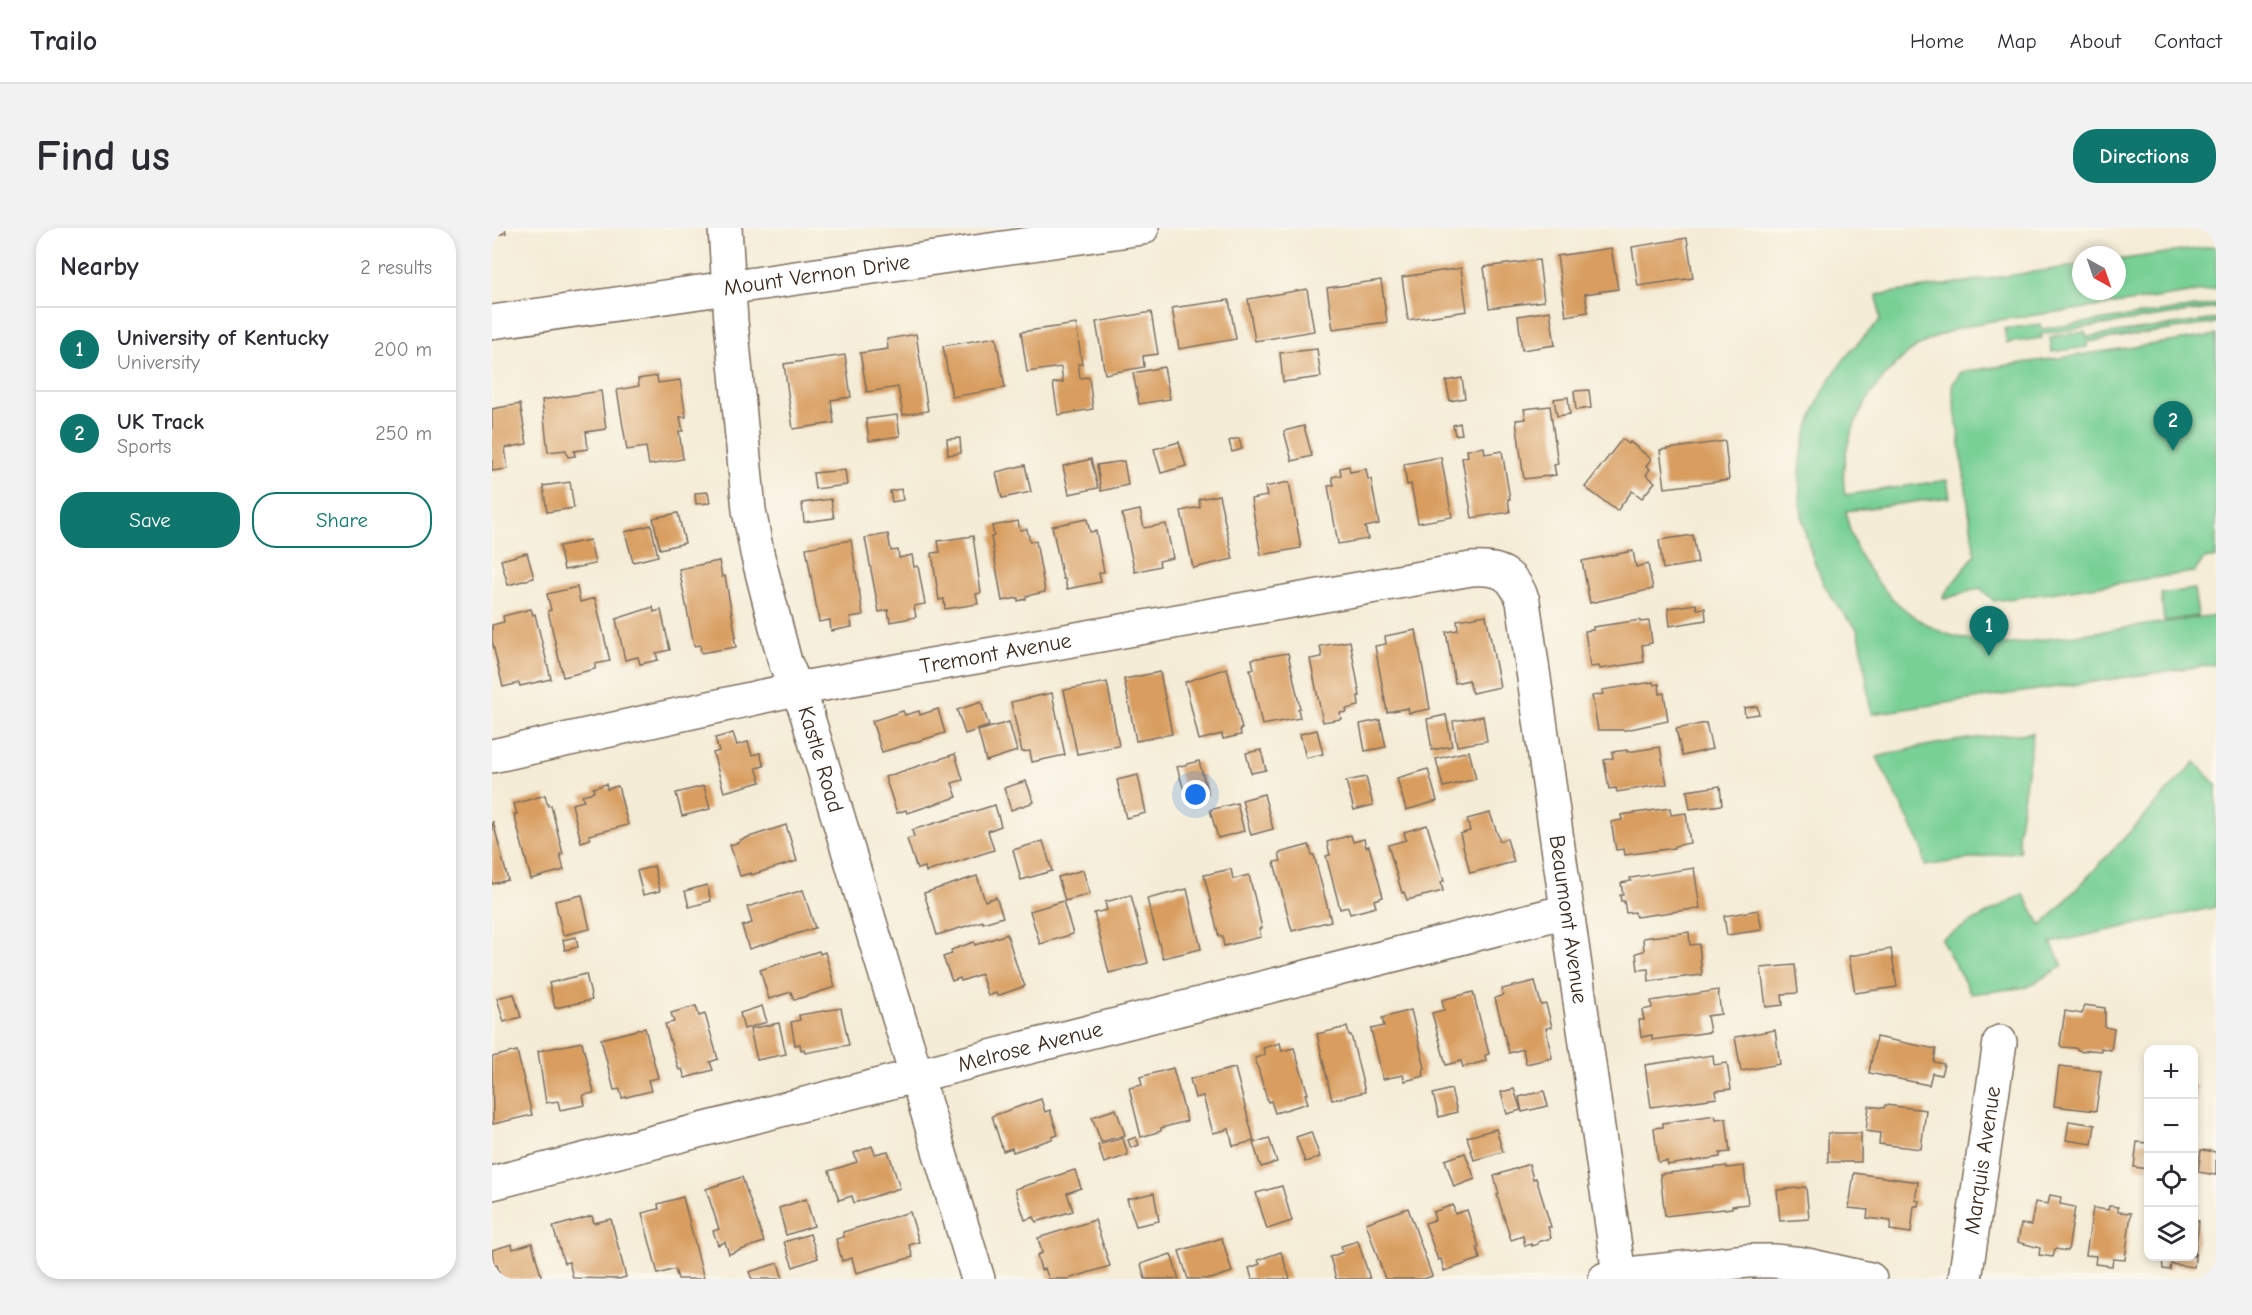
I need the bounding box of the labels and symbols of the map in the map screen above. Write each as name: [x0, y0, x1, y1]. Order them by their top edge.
north arrow: [2072, 246, 2126, 300]
street label: Mount Vernon Drive: [722, 249, 912, 301]
pin: 2: [2154, 402, 2192, 451]
pin: 1: [1970, 606, 2008, 656]
street label: Tremont Avenue: [918, 627, 1073, 680]
street label: Kastle Road: [792, 703, 849, 816]
your location: [1181, 780, 1210, 809]
street label: Beaumont Avenue: [1543, 833, 1593, 1005]
street label: Melrose Avenue: [955, 1016, 1105, 1078]
street label: Marquis Avenue: [1959, 1085, 2006, 1236]

